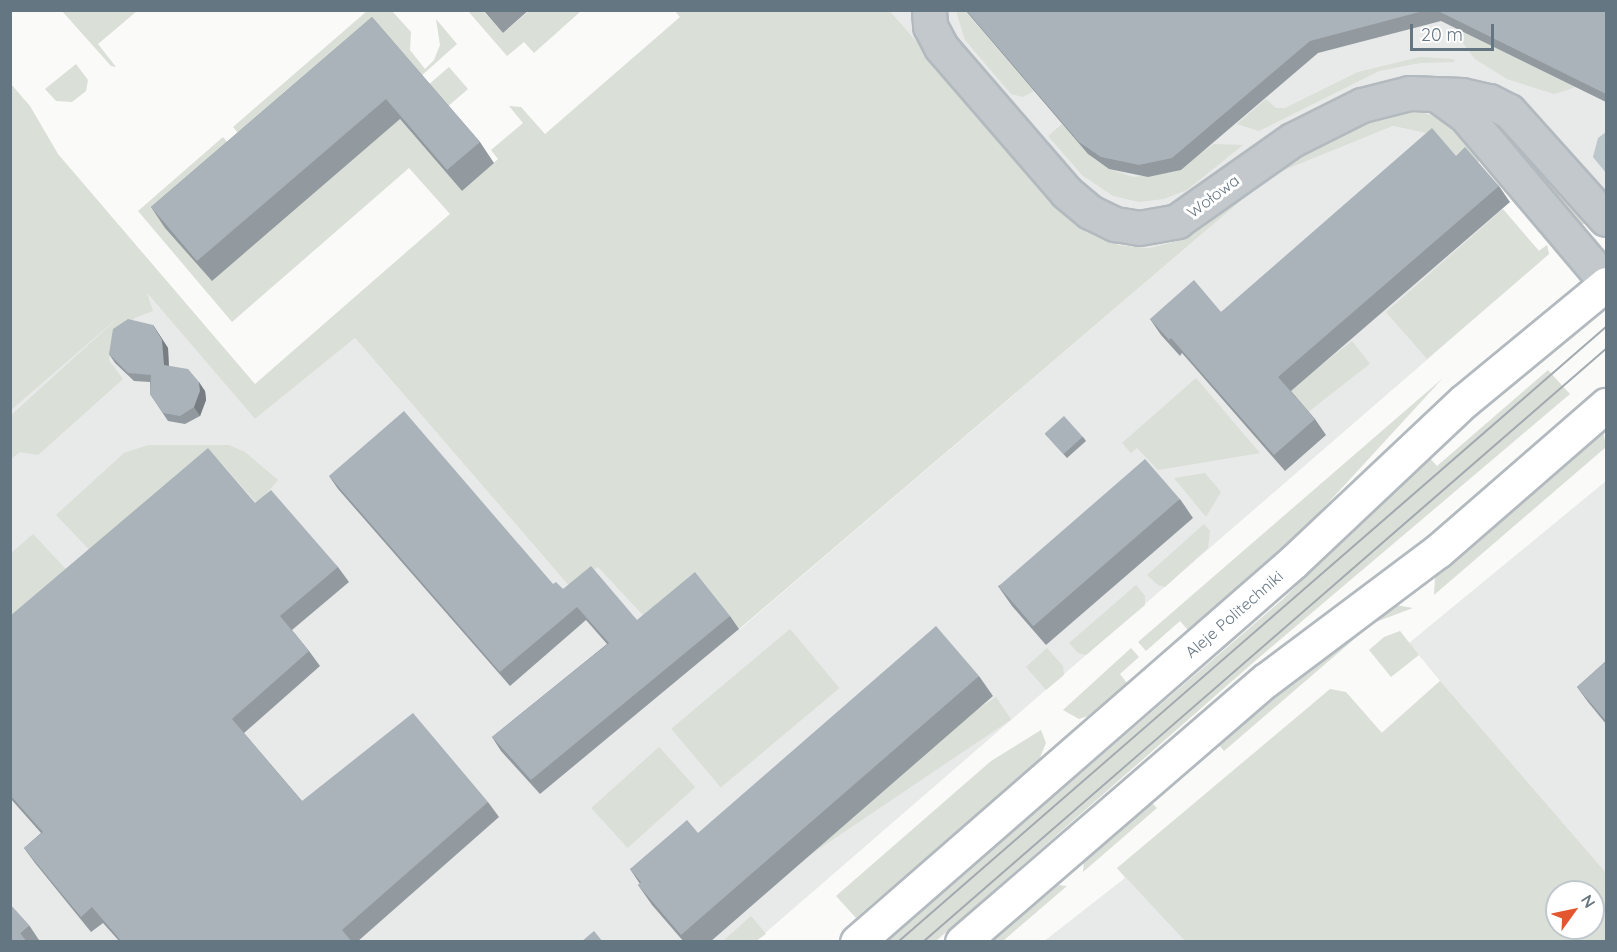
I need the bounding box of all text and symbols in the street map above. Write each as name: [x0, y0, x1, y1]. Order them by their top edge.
scale bar: [1413, 12, 1497, 50]
text: 20 m: [1421, 23, 1463, 46]
street label: Wołowa: [1183, 170, 1243, 222]
street label: Aleje Politechniki: [1181, 566, 1287, 662]
north arrow: [1545, 880, 1605, 940]
text: N: [1577, 891, 1600, 912]

